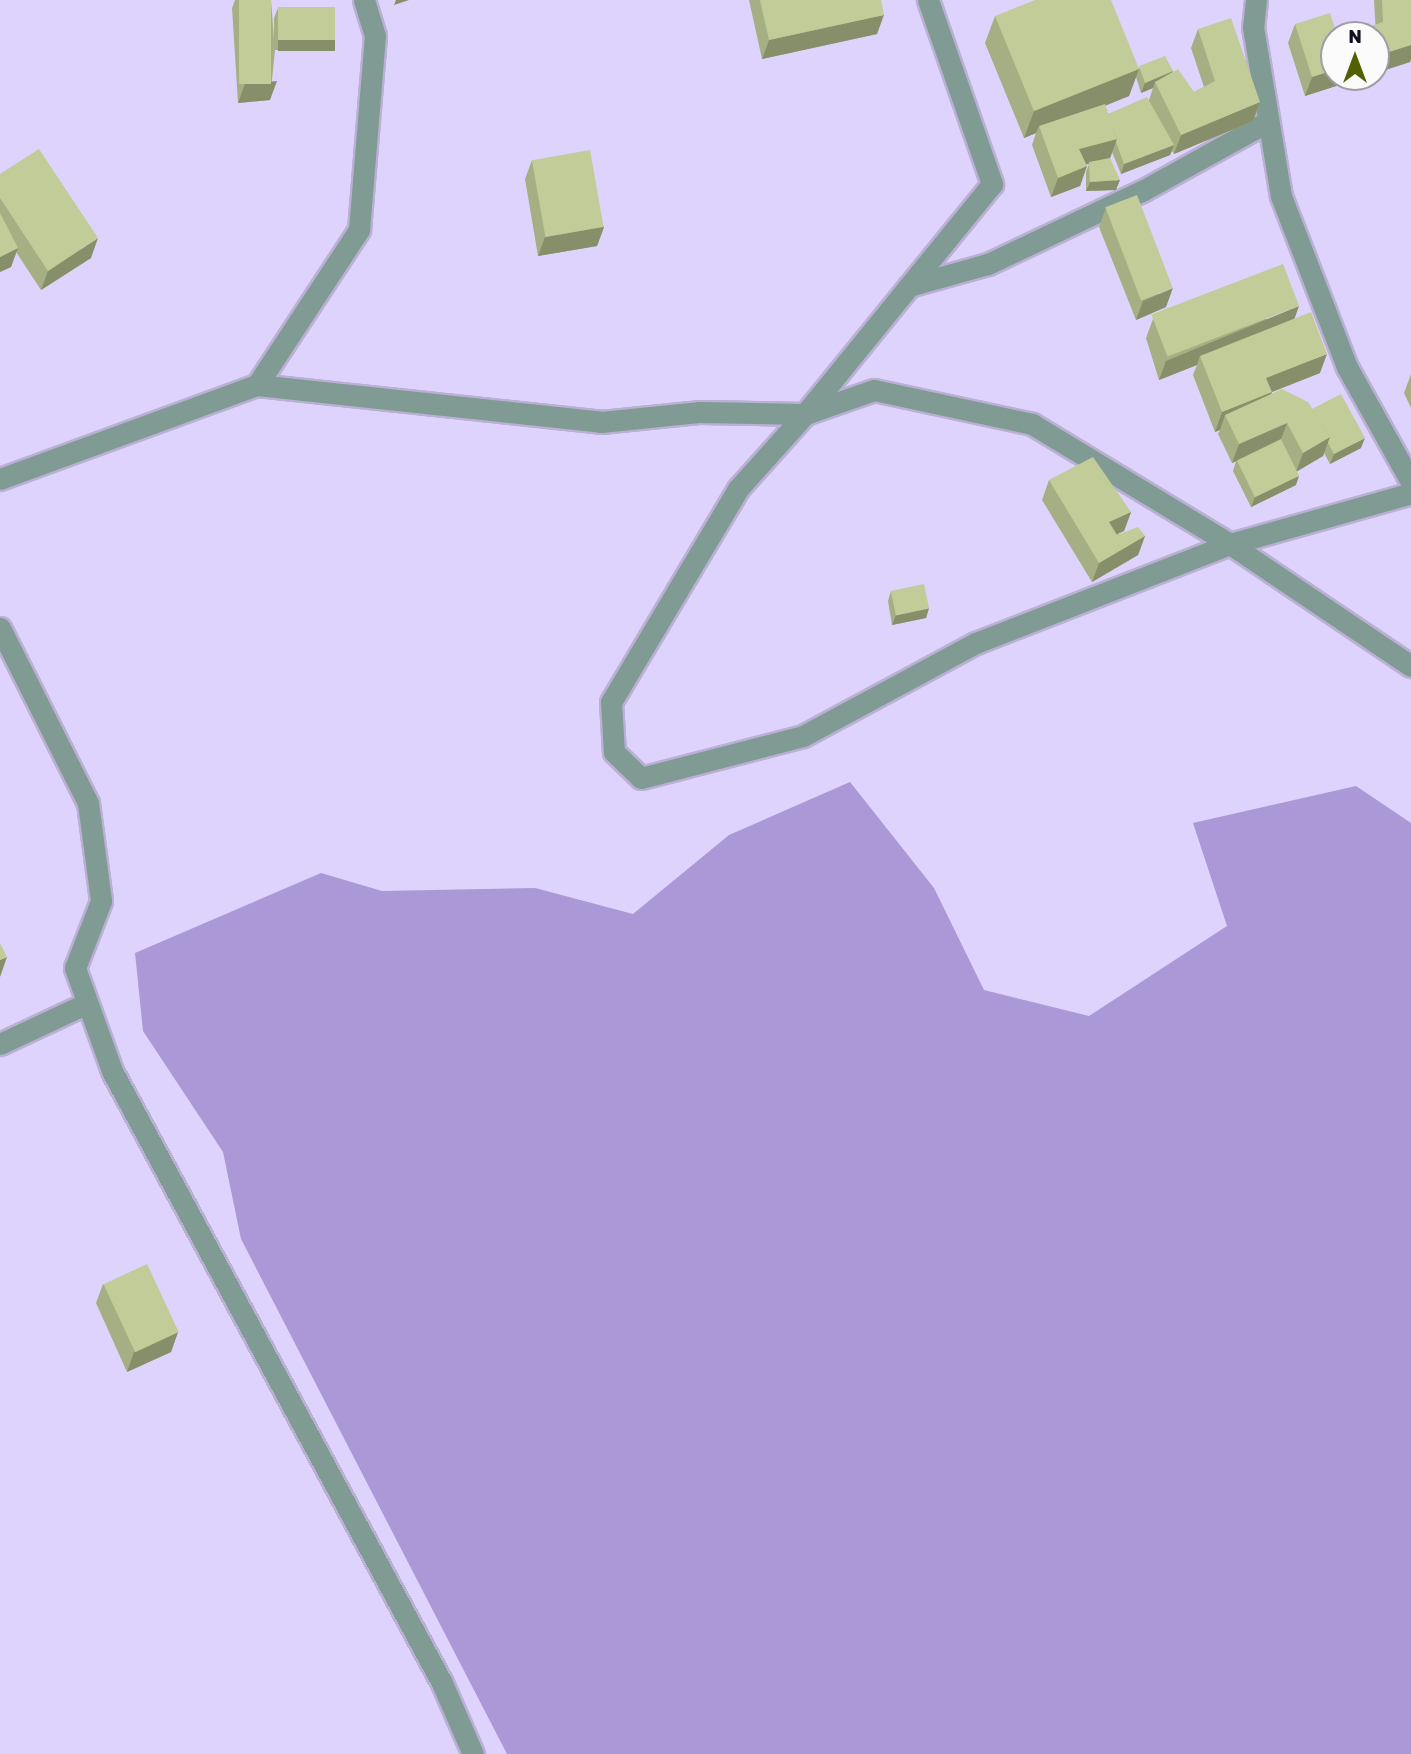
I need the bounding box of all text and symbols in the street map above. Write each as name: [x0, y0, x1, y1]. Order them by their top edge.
north arrow: [1320, 21, 1390, 91]
text: N: [1348, 25, 1362, 48]

